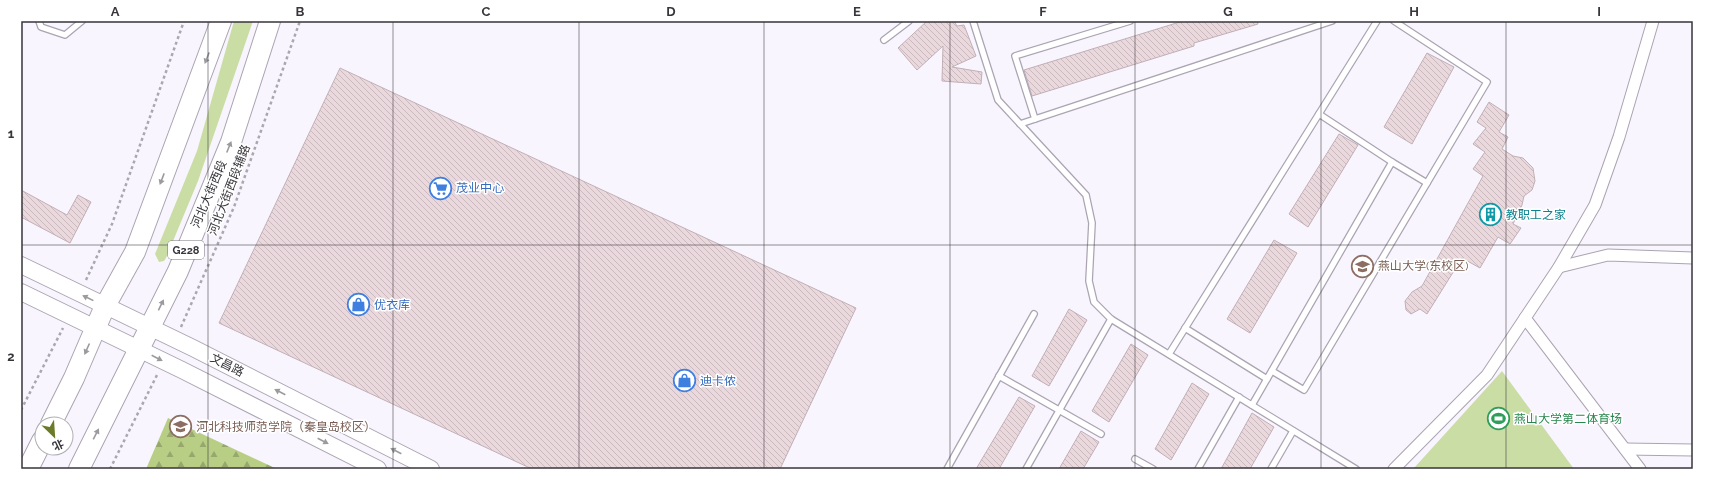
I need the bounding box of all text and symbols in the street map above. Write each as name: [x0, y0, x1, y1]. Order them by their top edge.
text: A: [111, 4, 120, 19]
text: B: [296, 4, 305, 19]
text: C: [482, 4, 491, 19]
text: D: [666, 4, 676, 19]
text: E: [853, 4, 861, 19]
text: F: [1039, 4, 1047, 19]
text: G: [1223, 4, 1233, 19]
text: H: [1409, 4, 1419, 19]
text: I: [1597, 4, 1601, 19]
one-way arrow: [204, 52, 210, 64]
text: 1: [8, 126, 15, 141]
one-way arrow: [226, 141, 232, 153]
street label: 河北大街西段辅路: [205, 143, 253, 237]
street label: 河北大街西段: [188, 158, 230, 230]
one-way arrow: [158, 174, 164, 186]
supermarket icon: 茂业中心: [427, 175, 453, 201]
place label: 茂业中心: [456, 181, 504, 195]
building icon: 教职工之家: [1477, 202, 1503, 228]
place label: 教职工之家: [1506, 208, 1566, 222]
road number: G228: [168, 241, 204, 259]
school or university icon: 燕山大学(东校区): [1350, 253, 1376, 279]
place label: 燕山大学(东校区): [1378, 259, 1468, 273]
shop icon: 优衣库: [346, 292, 372, 318]
one-way arrow: [83, 295, 94, 301]
place label: 优衣库: [374, 298, 410, 312]
one-way arrow: [157, 300, 164, 311]
one-way arrow: [83, 344, 89, 356]
text: 2: [7, 349, 15, 364]
street label: 文昌路: [208, 351, 246, 379]
one-way arrow: [151, 355, 162, 361]
shop icon: 迪卡侬: [671, 368, 697, 394]
place label: 迪卡侬: [700, 374, 736, 388]
one-way arrow: [274, 389, 286, 396]
sports icon: 燕山大学第二体育场: [1485, 406, 1511, 432]
place label: 燕山大学第二体育场: [1514, 412, 1622, 426]
school or university icon: 河北科技师范学院（秦皇岛校区）: [167, 414, 193, 440]
north arrow: [34, 416, 74, 456]
place label: 河北科技师范学院（秦皇岛校区）: [196, 420, 376, 434]
one-way arrow: [93, 428, 99, 440]
text: 北: [50, 436, 66, 453]
one-way arrow: [317, 438, 329, 444]
one-way arrow: [390, 448, 402, 455]

